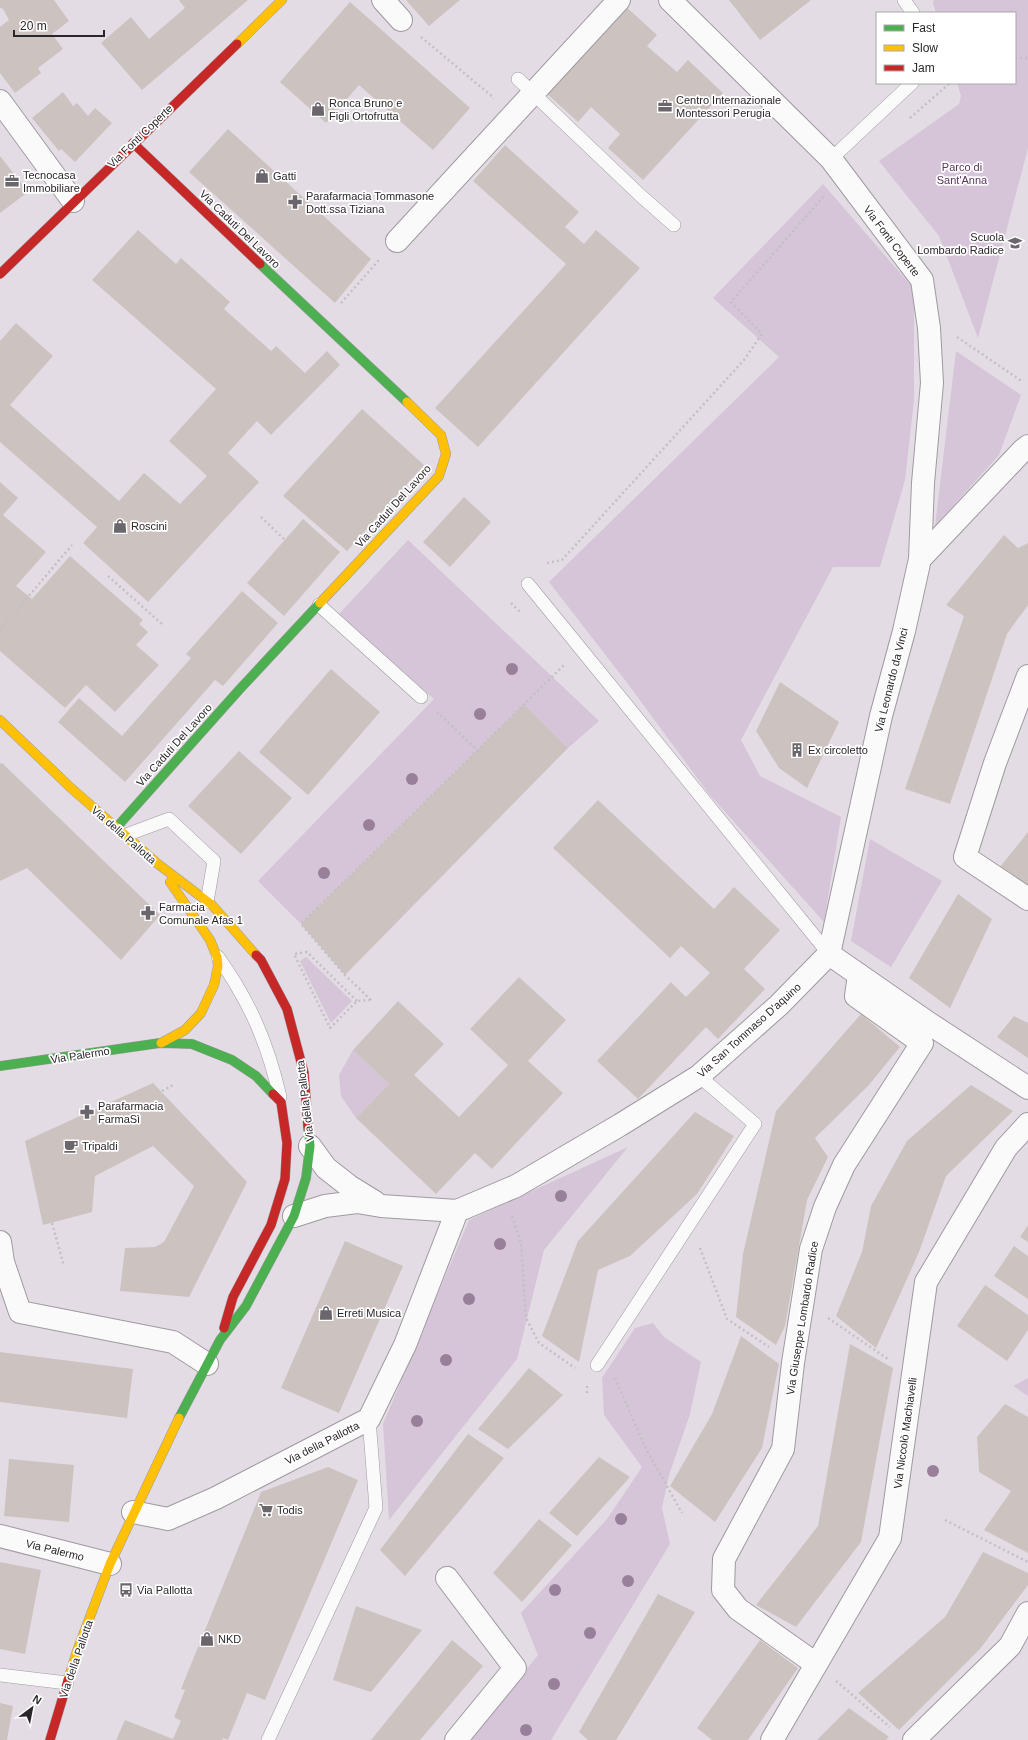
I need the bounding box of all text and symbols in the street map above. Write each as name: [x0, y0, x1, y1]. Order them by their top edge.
scale bar: [14, 12, 104, 38]
legend: [876, 12, 1016, 84]
text: 20 m: [20, 19, 47, 33]
text: Fast: [912, 21, 936, 35]
text: Slow: [912, 41, 938, 55]
text: Jam: [912, 61, 935, 75]
place label: Centro Internazionale Montessori Perugia: [676, 94, 781, 119]
place label: Ronca Bruno e Figli Ortofrutta: [329, 97, 402, 122]
office icon: Centro Internazionale Montessori Perugia: [657, 98, 673, 114]
shop icon: Ronca Bruno e Figli Ortofrutta: [310, 101, 326, 117]
street label: Via Fonti Coperte: [105, 102, 175, 170]
park label: Parco di Sant'Anna: [937, 161, 988, 186]
shop icon: Gatti: [254, 168, 270, 184]
place label: Tecnocasa Immobiliare: [23, 169, 80, 194]
place label: Gatti: [273, 170, 296, 182]
office icon: Tecnocasa Immobiliare: [4, 173, 20, 189]
street label: Via Caduti Del Lavoro: [197, 188, 283, 270]
place label: Parafarmacia Tommasone Dott.ssa Tiziana: [306, 190, 434, 215]
pharmacy icon: Parafarmacia Tommasone Dott.ssa Tiziana: [287, 194, 303, 210]
street label: Via Fonti Coperte: [862, 203, 922, 279]
place label: Scuola Lombardo Radice: [917, 231, 1005, 256]
school or university icon: Scuola Lombardo Radice: [1007, 235, 1023, 251]
street label: Via Caduti Del Lavoro: [353, 462, 433, 550]
shop icon: Roscini: [112, 518, 128, 534]
place label: Roscini: [131, 520, 167, 532]
street label: Via Leonardo da Vinci: [872, 627, 910, 733]
street label: Via Caduti Del Lavoro: [134, 701, 214, 789]
building icon: Ex circoletto: [789, 742, 805, 758]
place label: Ex circoletto: [808, 744, 868, 756]
street label: Via della Pallotta: [89, 804, 159, 867]
place label: Farmacia Comunale Afas 1: [159, 901, 243, 926]
pharmacy icon: Farmacia Comunale Afas 1: [140, 905, 156, 921]
street label: Via San Tommaso D'aquino: [695, 980, 803, 1080]
street label: Via Palermo: [50, 1044, 110, 1066]
street label: Via della Pallotta: [294, 1059, 316, 1142]
place label: Parafarmacia FarmaSì: [98, 1100, 164, 1125]
pharmacy icon: Parafarmacia FarmaSì: [79, 1104, 95, 1120]
cafe icon: Tripaldi: [63, 1138, 79, 1154]
place label: Tripaldi: [82, 1140, 118, 1152]
street label: Via Giuseppe Lombardo Radice: [784, 1240, 820, 1396]
shop icon: Erreti Musica: [318, 1305, 334, 1321]
place label: Erreti Musica: [337, 1307, 402, 1319]
street label: Via Niccolò Machiavelli: [891, 1377, 919, 1489]
street label: Via della Pallotta: [283, 1419, 362, 1467]
supermarket icon: Todis: [258, 1502, 274, 1518]
place label: Todis: [277, 1504, 303, 1516]
street label: Via Palermo: [25, 1537, 85, 1563]
bus stop icon: Via Pallotta: [118, 1582, 134, 1598]
place label: Via Pallotta: [137, 1584, 193, 1596]
street label: Via della Pallotta: [57, 1618, 95, 1700]
shop icon: NKD: [199, 1631, 215, 1647]
place label: NKD: [218, 1633, 241, 1645]
north arrow: [12, 1688, 52, 1728]
text: N: [31, 1692, 44, 1707]

